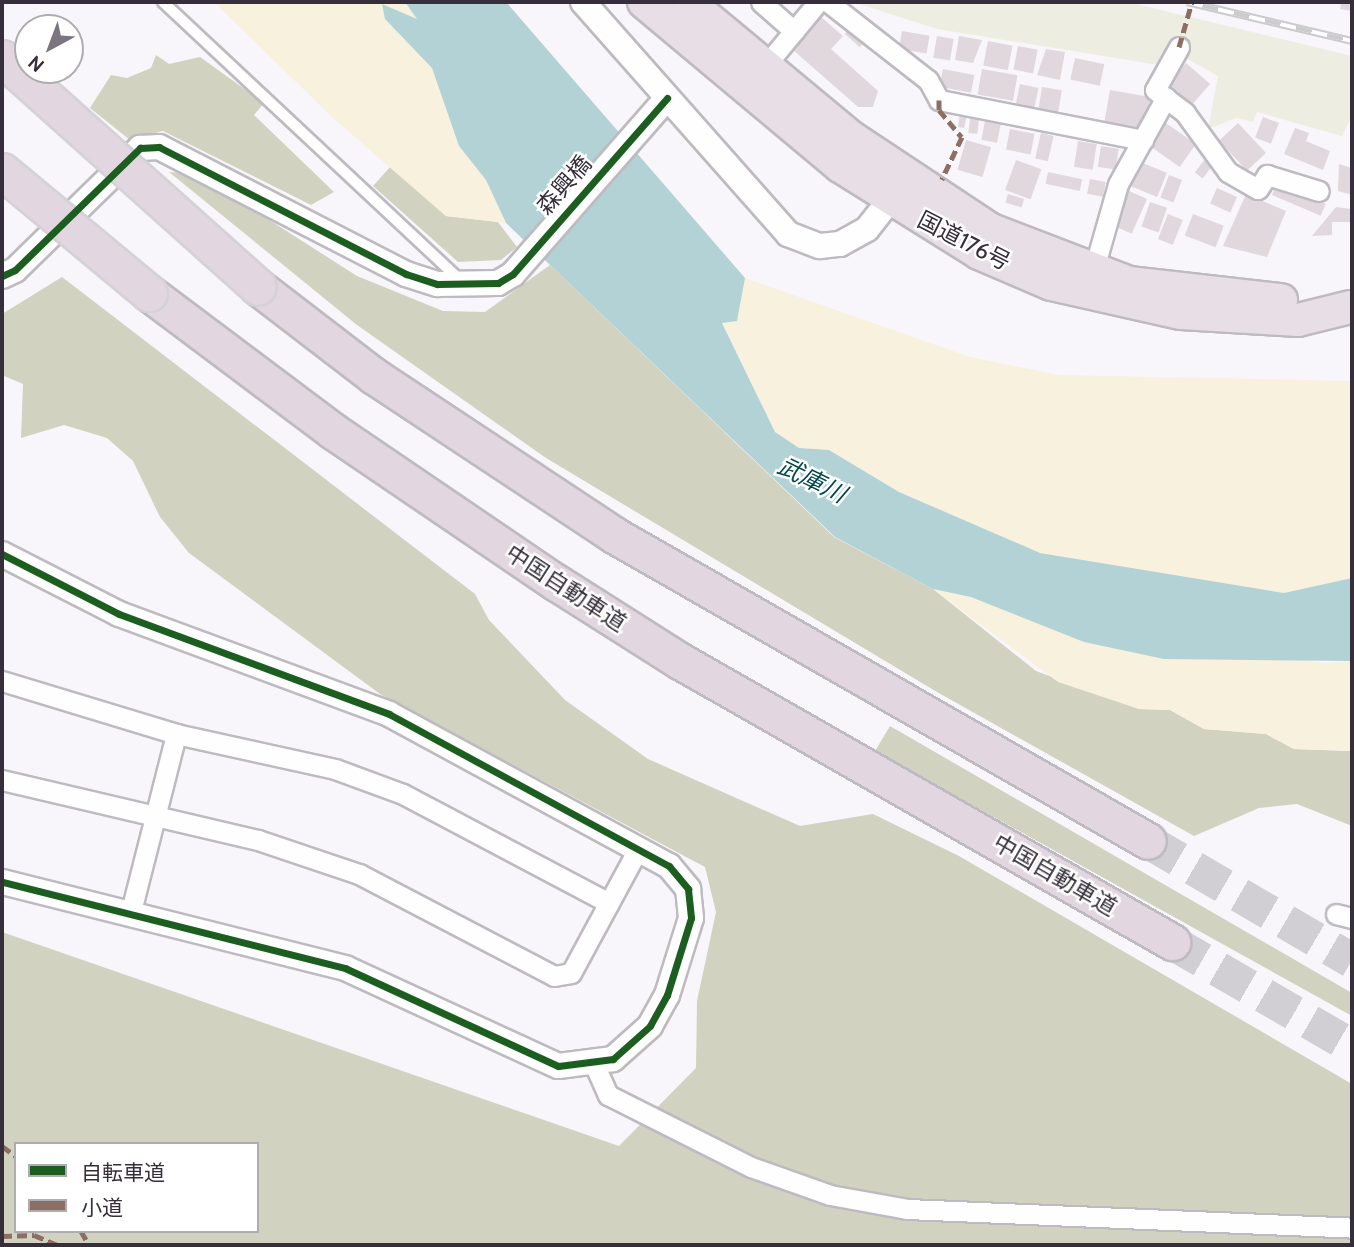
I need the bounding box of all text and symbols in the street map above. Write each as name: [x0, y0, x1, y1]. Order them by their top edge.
north arrow: [14, 14, 84, 84]
text: N: [24, 51, 49, 77]
street label: 森興橋: [531, 150, 597, 220]
street label: 国道176号: [913, 206, 1015, 276]
water label: 武庫川: [773, 451, 851, 509]
street label: 中国自動車道: [501, 539, 631, 637]
street label: 中国自動車道: [988, 829, 1122, 921]
legend: [14, 1142, 259, 1233]
text: 自転車道: [81, 1160, 165, 1185]
text: 小道: [81, 1195, 123, 1220]

